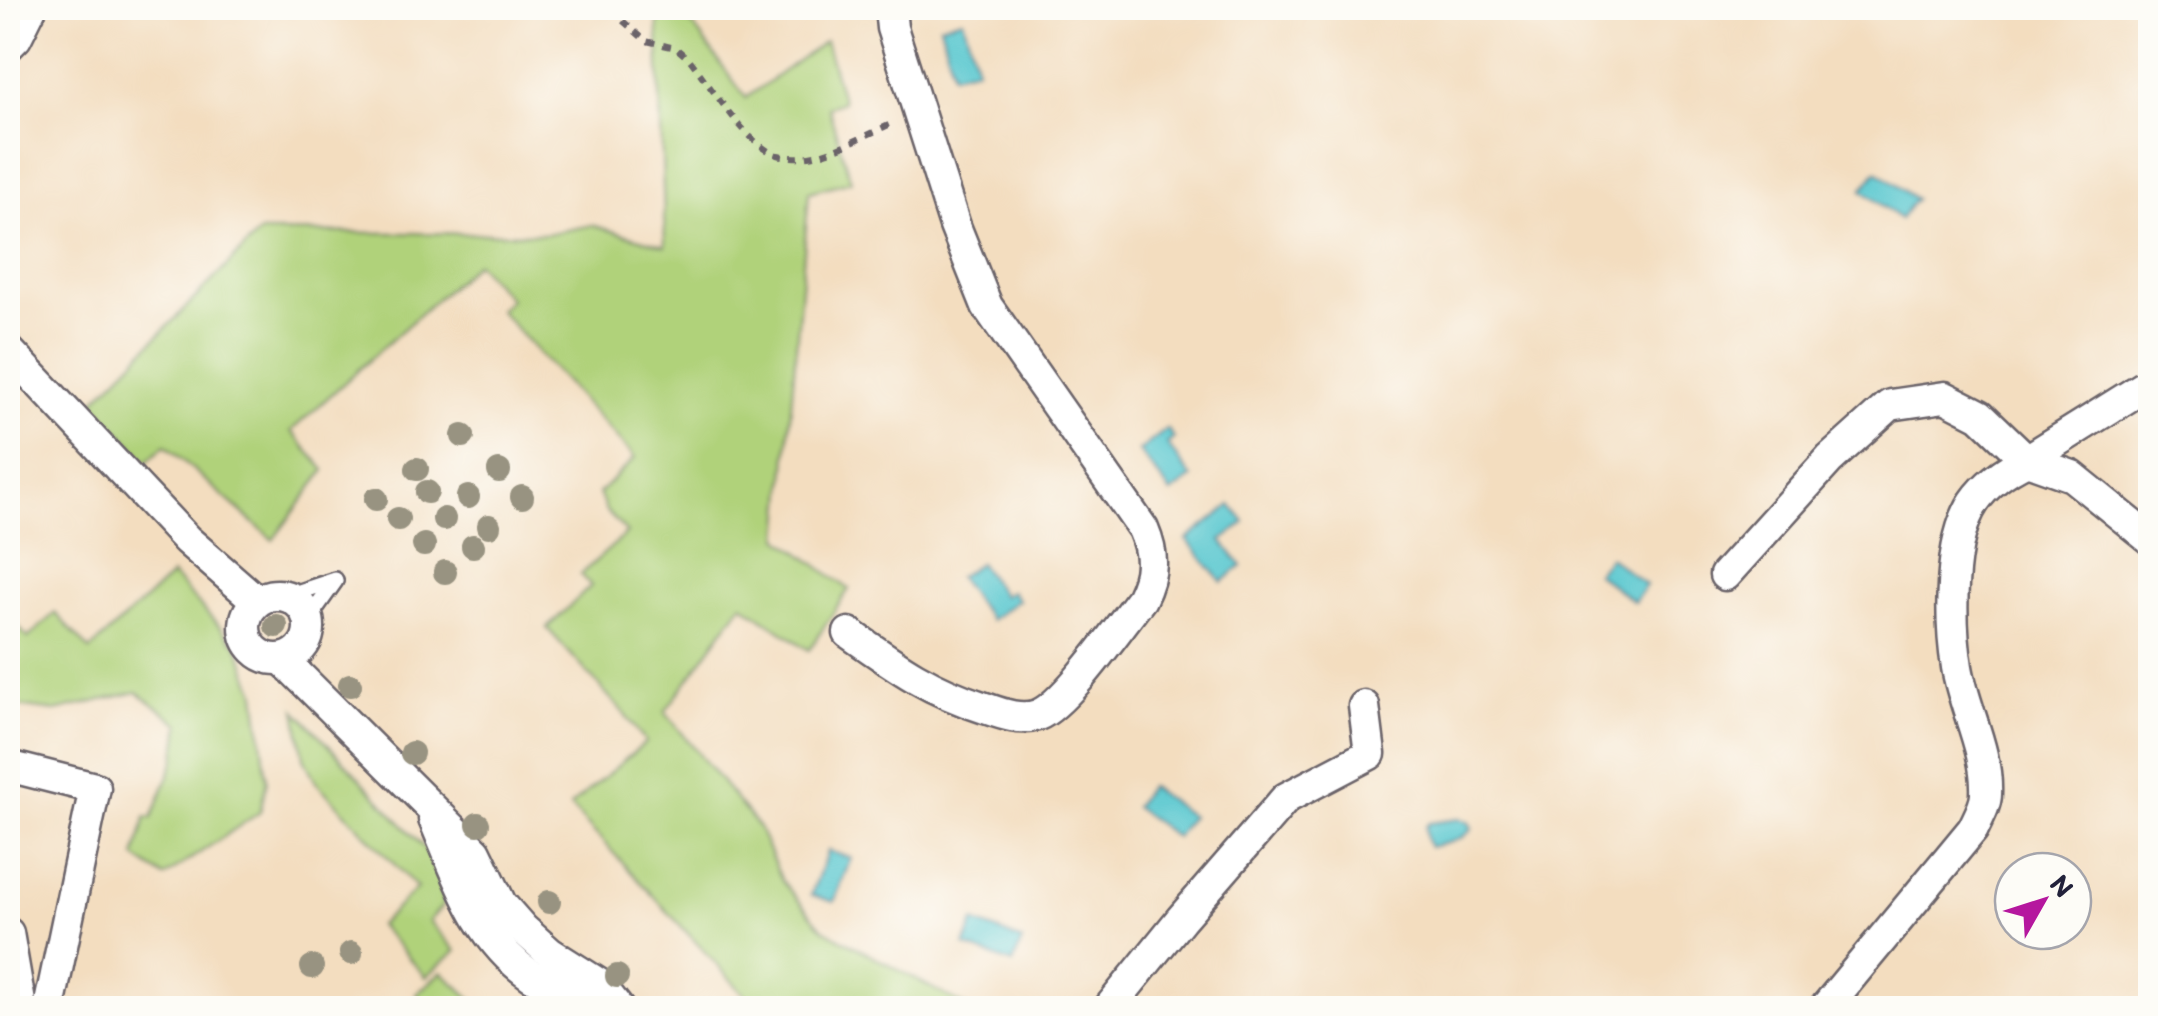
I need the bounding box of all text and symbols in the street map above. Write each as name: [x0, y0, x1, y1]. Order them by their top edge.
north arrow: [1993, 851, 2093, 951]
text: N: [2043, 867, 2082, 903]

